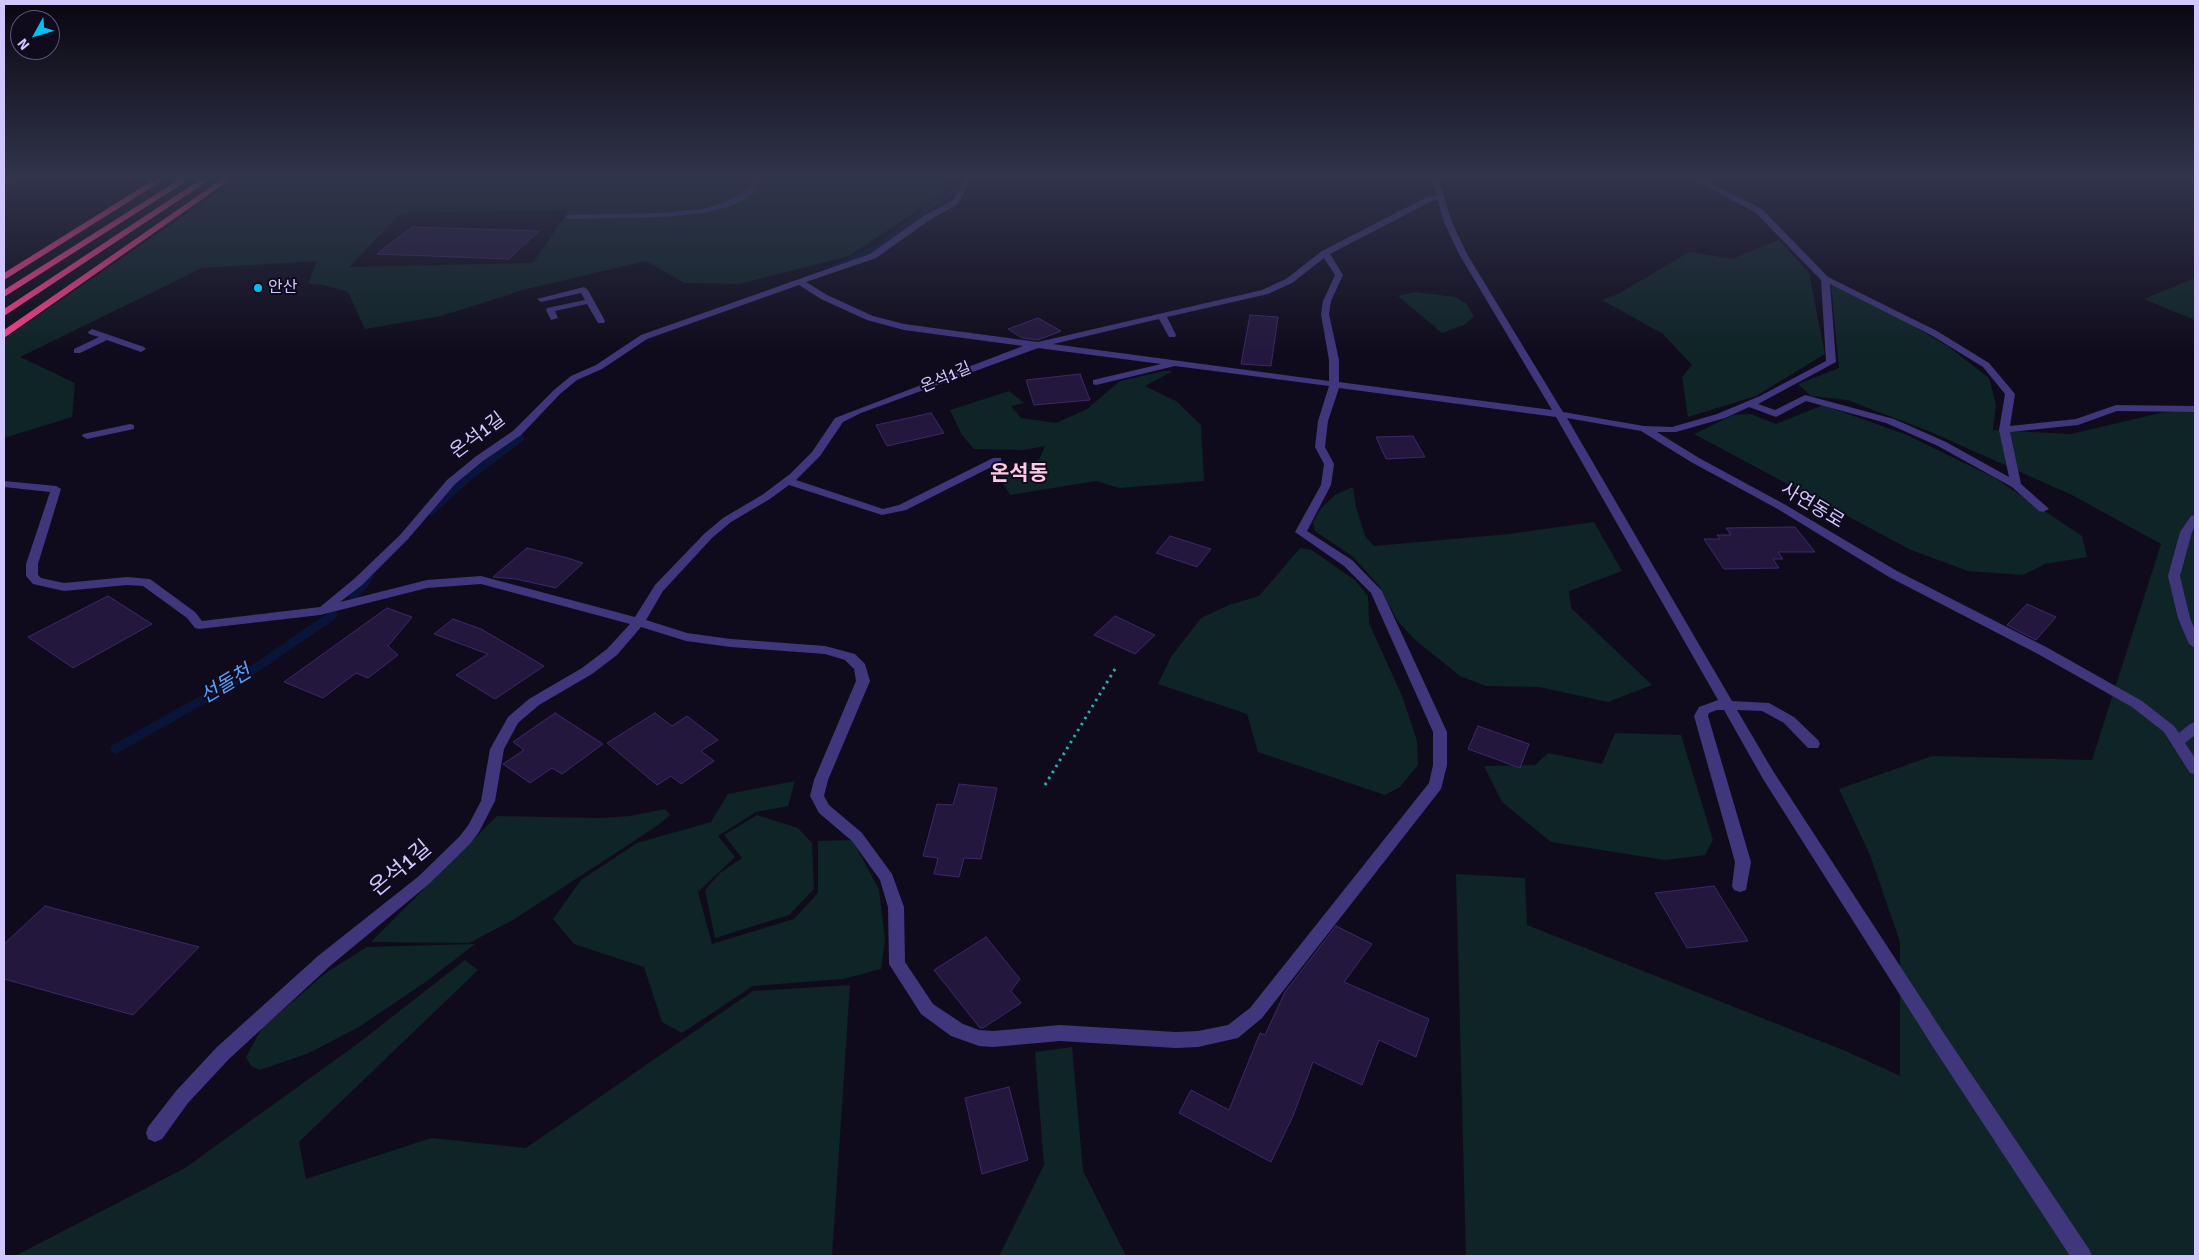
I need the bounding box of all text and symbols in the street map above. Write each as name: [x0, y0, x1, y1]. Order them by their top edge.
north arrow: [10, 10, 60, 60]
text: N: [14, 35, 33, 53]
place label: 안산: [268, 278, 297, 298]
marker: 안산: [252, 282, 264, 294]
street label: 온석1길: [918, 359, 974, 397]
street label: 온석1길: [446, 408, 510, 464]
district label: 온석동: [990, 461, 1048, 487]
street label: 사연동로: [1776, 478, 1848, 534]
water label: 선돌천: [196, 660, 256, 710]
street label: 온석1길: [365, 836, 437, 902]

